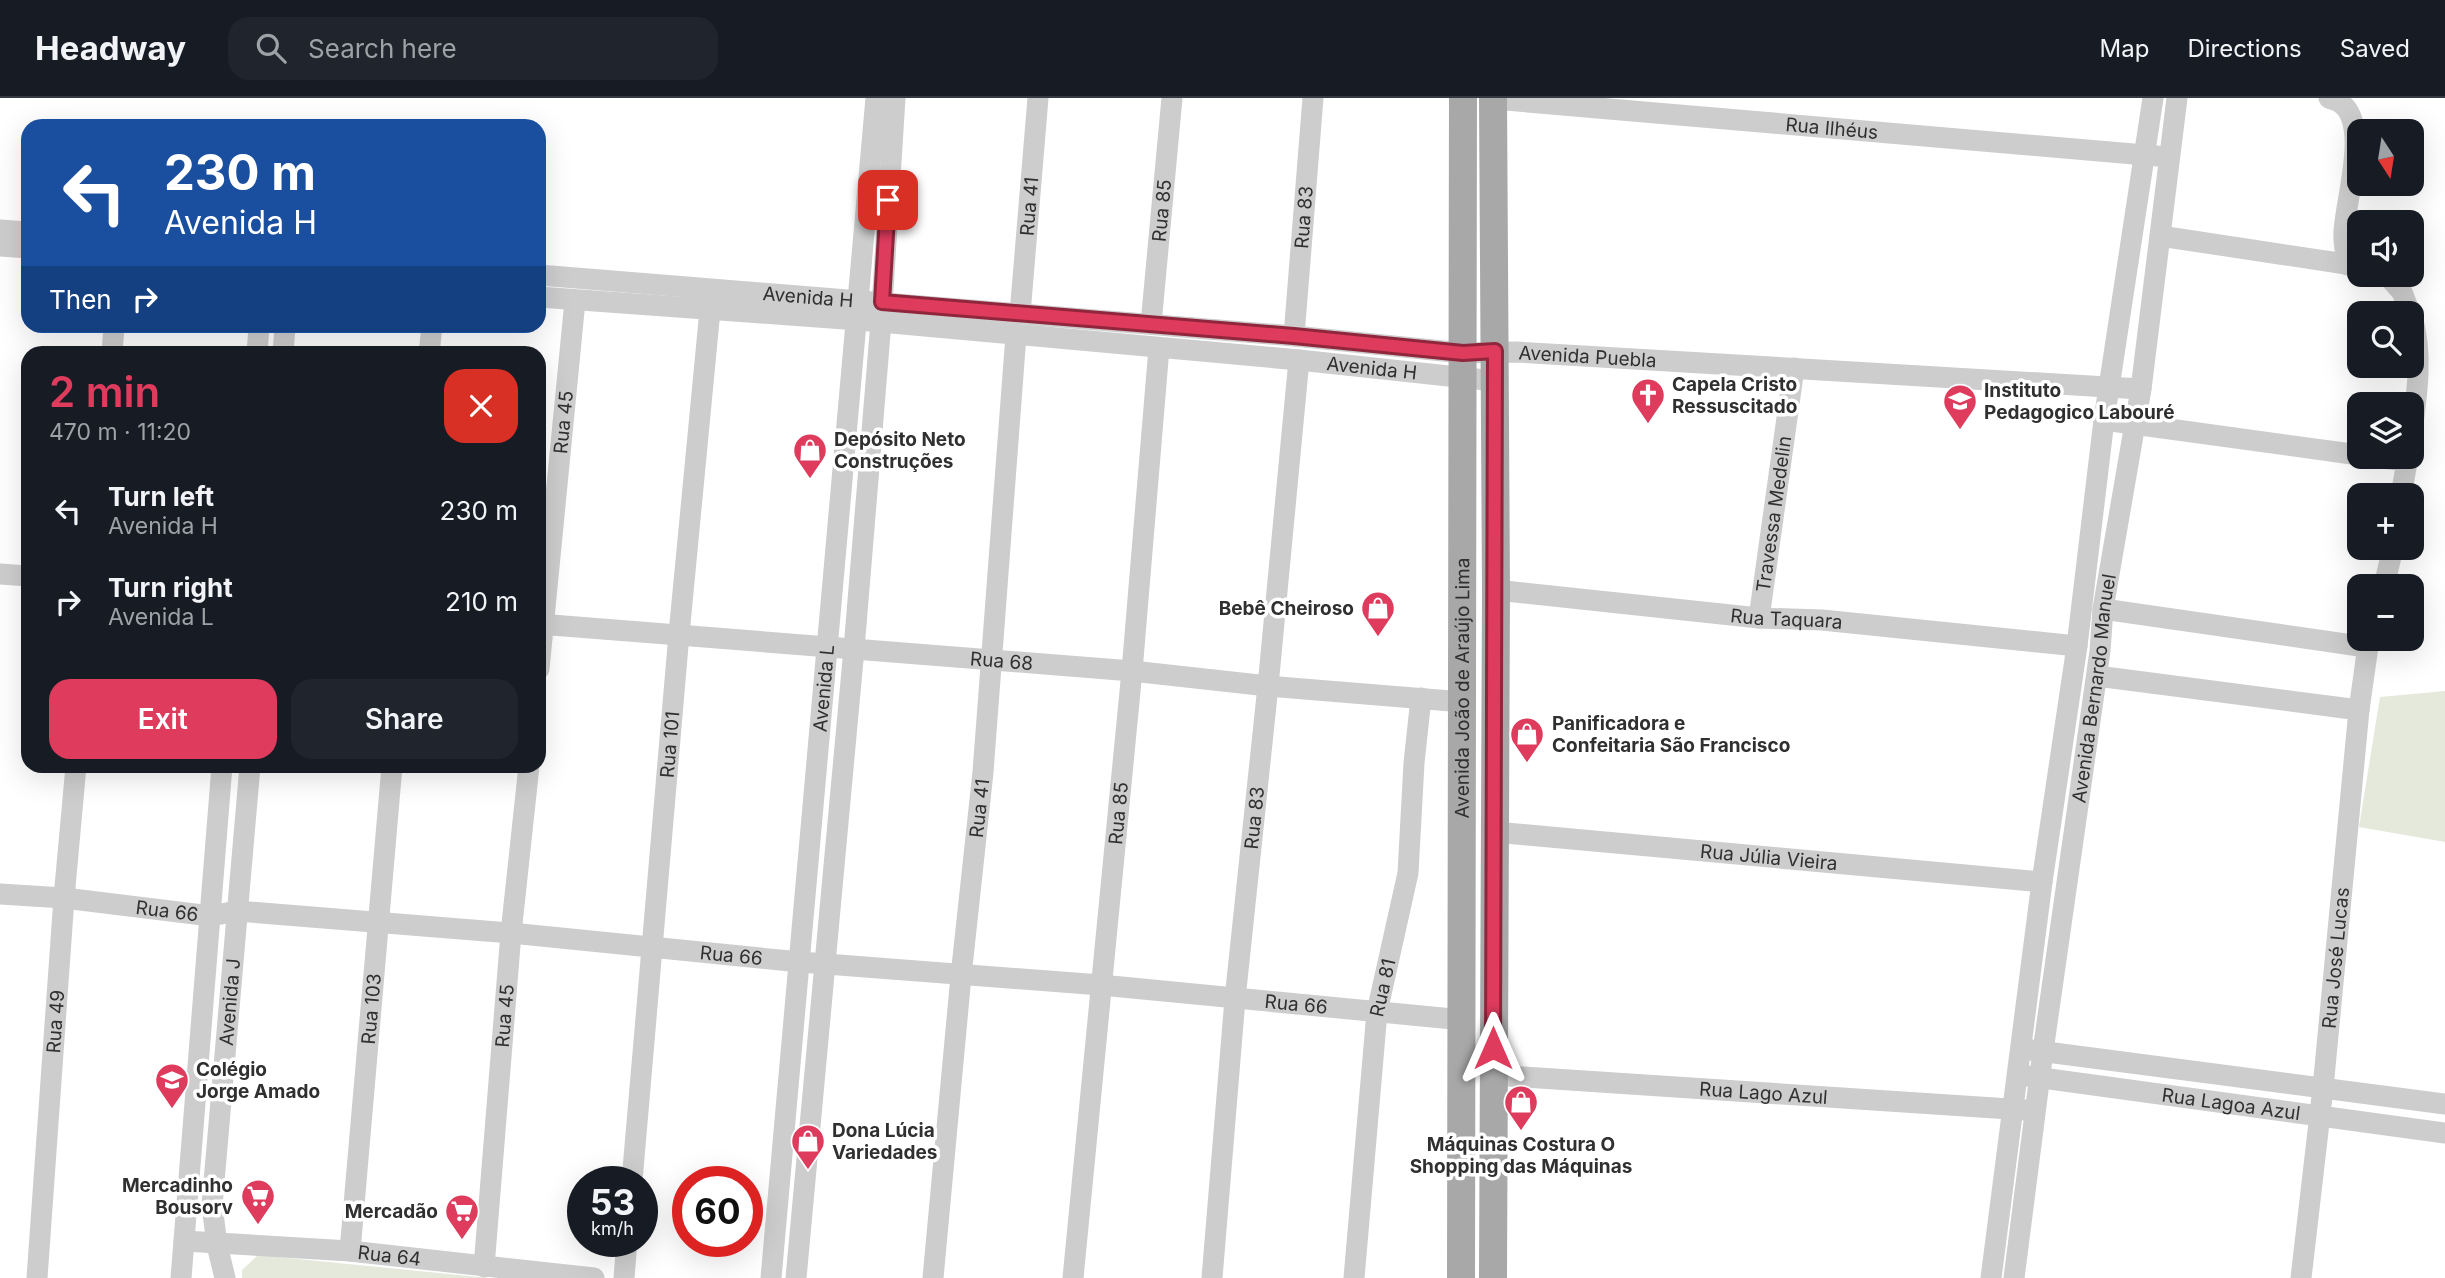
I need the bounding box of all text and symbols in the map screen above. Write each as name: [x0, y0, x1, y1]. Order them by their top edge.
search box: [228, 17, 718, 80]
text: Headway: [35, 28, 186, 68]
icon: search: [252, 29, 290, 67]
text: Search here: [308, 33, 457, 64]
text: Map: [2100, 34, 2149, 63]
text: Directions: [2187, 34, 2302, 63]
text: Saved: [2340, 34, 2410, 63]
street label: Rua Ilhéus: [1785, 113, 1879, 144]
north arrow: [2347, 119, 2424, 196]
map controls: [2347, 119, 2424, 651]
text: 230 m: [164, 143, 316, 202]
icon: left: [49, 147, 140, 238]
pin: [858, 170, 918, 230]
street label: Rua 41: [1015, 176, 1043, 237]
street label: Rua 85: [1147, 178, 1176, 243]
icon: arrive: [869, 181, 907, 219]
street label: Rua 83: [1289, 185, 1317, 250]
text: Avenida H: [164, 203, 317, 242]
button: sound: [2347, 210, 2424, 287]
icon: right: [126, 280, 164, 318]
street label: Avenida H: [762, 282, 854, 312]
text: Then: [49, 284, 112, 315]
button: search: [2347, 301, 2424, 378]
street label: Avenida Puebla: [1518, 341, 1657, 372]
street label: Avenida H: [1326, 352, 1418, 384]
text: 2 min: [49, 366, 160, 417]
button: close: [444, 369, 518, 443]
place label: Capela Cristo Ressuscitado: [1672, 373, 1797, 418]
church icon: Capela Cristo Ressuscitado: [1629, 376, 1667, 425]
place label: Instituto Pedagogico Labouré: [1984, 379, 2174, 424]
school or university icon: Instituto Pedagogico Labouré: [1941, 382, 1979, 431]
street label: Rua 45: [549, 390, 578, 455]
button: layers: [2347, 392, 2424, 469]
text: 470 m · 11:20: [49, 418, 191, 446]
place label: Depósito Neto Construções: [834, 428, 966, 473]
shop icon: Depósito Neto Construções: [791, 431, 829, 480]
street label: Travessa Medelin: [1751, 434, 1796, 594]
text: Turn left: [108, 481, 214, 512]
button: +: [2347, 483, 2424, 560]
icon: left: [49, 492, 87, 530]
text: 230 m: [440, 495, 518, 526]
text: Avenida H: [108, 512, 218, 540]
street label: Avenida João de Araújo Lima: [1450, 558, 1474, 818]
text: Turn right: [108, 572, 233, 603]
street label: Avenida Bernardo Manuel: [2067, 572, 2120, 804]
button: −: [2347, 574, 2424, 651]
icon: right: [49, 583, 87, 621]
text: 210 m: [445, 586, 518, 617]
shop icon: Bebê Cheiroso: [1359, 589, 1397, 638]
place label: Bebê Cheiroso: [1219, 597, 1354, 620]
text: Avenida L: [108, 603, 214, 631]
street label: Rua Taquara: [1729, 604, 1844, 634]
street label: Avenida L: [808, 644, 839, 733]
street label: Rua 68: [969, 647, 1034, 675]
button: Exit: [49, 679, 277, 759]
button: Share: [291, 679, 518, 759]
street label: Rua 101: [655, 710, 684, 779]
place label: Panificadora e Confeitaria São Francisco: [1552, 712, 1790, 757]
shop icon: Panificadora e Confeitaria São Francisco: [1508, 715, 1546, 764]
street label: Rua 41: [964, 778, 994, 839]
street label: Rua 85: [1104, 781, 1133, 846]
street label: Rua 83: [1239, 785, 1269, 850]
street label: Rua Júlia Vieira: [1699, 839, 1839, 875]
street label: Rua José Lucas: [2317, 886, 2354, 1030]
street label: Rua 66: [134, 895, 200, 926]
street label: Rua 66: [699, 941, 764, 970]
street label: Rua 81: [1365, 956, 1400, 1019]
street label: Avenida J: [214, 957, 245, 1047]
street label: Rua 103: [356, 973, 385, 1045]
street label: Rua 45: [490, 983, 518, 1048]
street label: Rua 49: [41, 989, 69, 1054]
street label: Rua 66: [1264, 989, 1329, 1018]
position arrow: [1456, 1011, 1530, 1085]
place label: Colégio Jorge Amado: [196, 1058, 320, 1103]
school or university icon: Colégio Jorge Amado: [153, 1061, 191, 1110]
street label: Rua Lago Azul: [1698, 1077, 1828, 1108]
shop icon: Máquinas Costura O Shopping das Máquinas: [1502, 1083, 1540, 1132]
street label: Rua Lagoa Azul: [2160, 1083, 2302, 1125]
place label: Dona Lúcia Variedades: [832, 1119, 937, 1164]
shop icon: Dona Lúcia Variedades: [789, 1122, 827, 1171]
place label: Máquinas Costura O Shopping das Máquinas: [1410, 1133, 1632, 1178]
speed limit sign: 60: [672, 1166, 763, 1257]
place label: Mercadinho Bousorv: [122, 1174, 234, 1219]
supermarket icon: Mercadinho Bousorv: [239, 1177, 277, 1226]
text: 53: [590, 1181, 635, 1223]
supermarket icon: Mercadão: [443, 1192, 481, 1241]
place label: Mercadão: [345, 1200, 438, 1223]
text: km/h: [591, 1218, 634, 1239]
street label: Rua 64: [357, 1240, 422, 1270]

